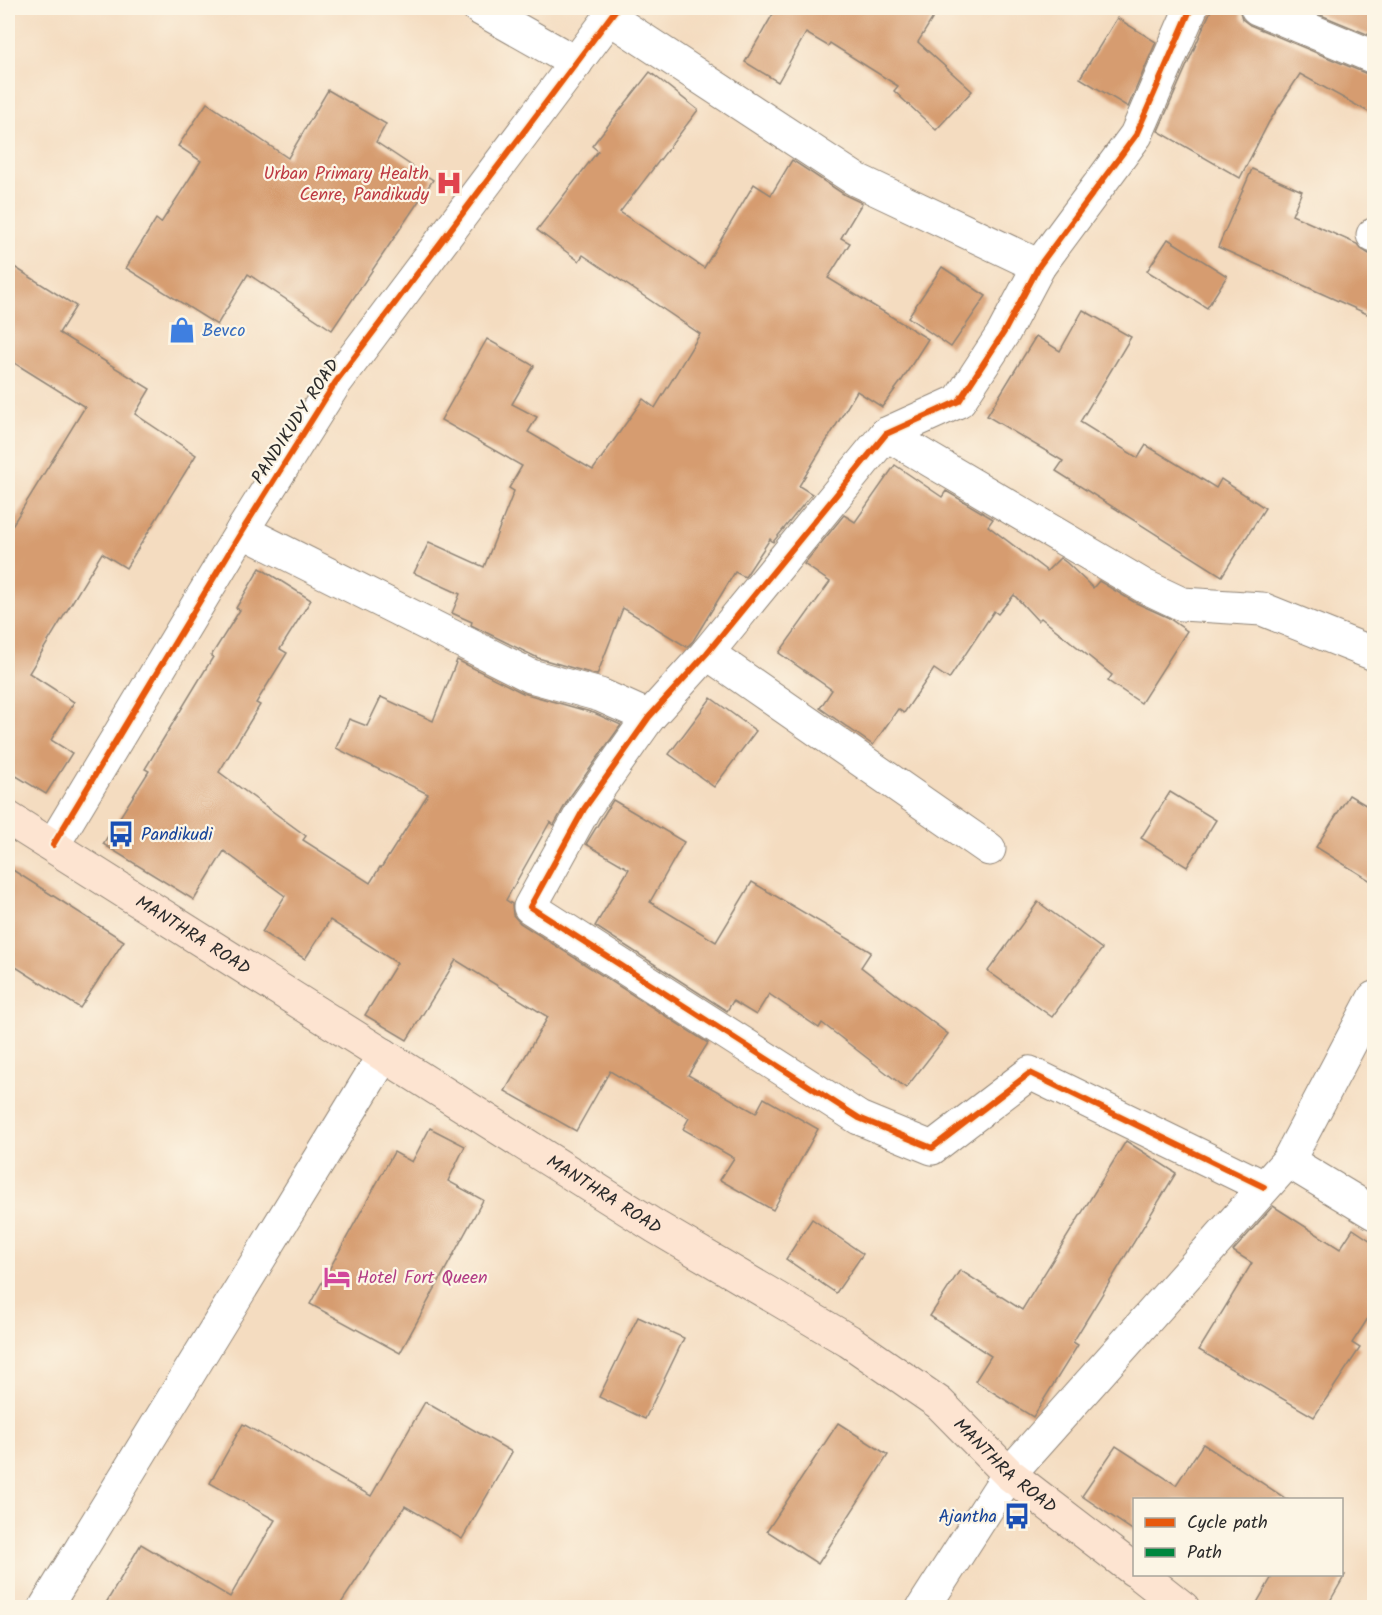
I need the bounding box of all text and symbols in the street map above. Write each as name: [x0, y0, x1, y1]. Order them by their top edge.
place label: Urban Primary Health Cenre, Pandikudy: [264, 160, 430, 210]
hospital icon: Urban Primary Health Cenre, Pandikudy: [434, 168, 464, 198]
shop icon: Bevco: [167, 315, 197, 345]
place label: Bevco: [202, 317, 245, 346]
street label: PANDIKUDY ROAD: [245, 353, 348, 490]
bus stop icon: Pandikudi: [106, 819, 136, 849]
place label: Pandikudi: [141, 821, 213, 850]
street label: MANTHRA ROAD: [129, 889, 256, 984]
street label: MANTHRA ROAD: [540, 1148, 667, 1243]
hotel icon: Hotel Fort Queen: [322, 1262, 352, 1292]
place label: Hotel Fort Queen: [357, 1264, 488, 1293]
street label: MANTHRA ROAD: [945, 1412, 1063, 1522]
legend: [1133, 1498, 1343, 1576]
bus stop icon: Ajantha: [1002, 1501, 1032, 1531]
place label: Ajantha: [938, 1503, 997, 1532]
text: Cycle path: [1187, 1509, 1268, 1538]
text: Path: [1187, 1539, 1222, 1568]

